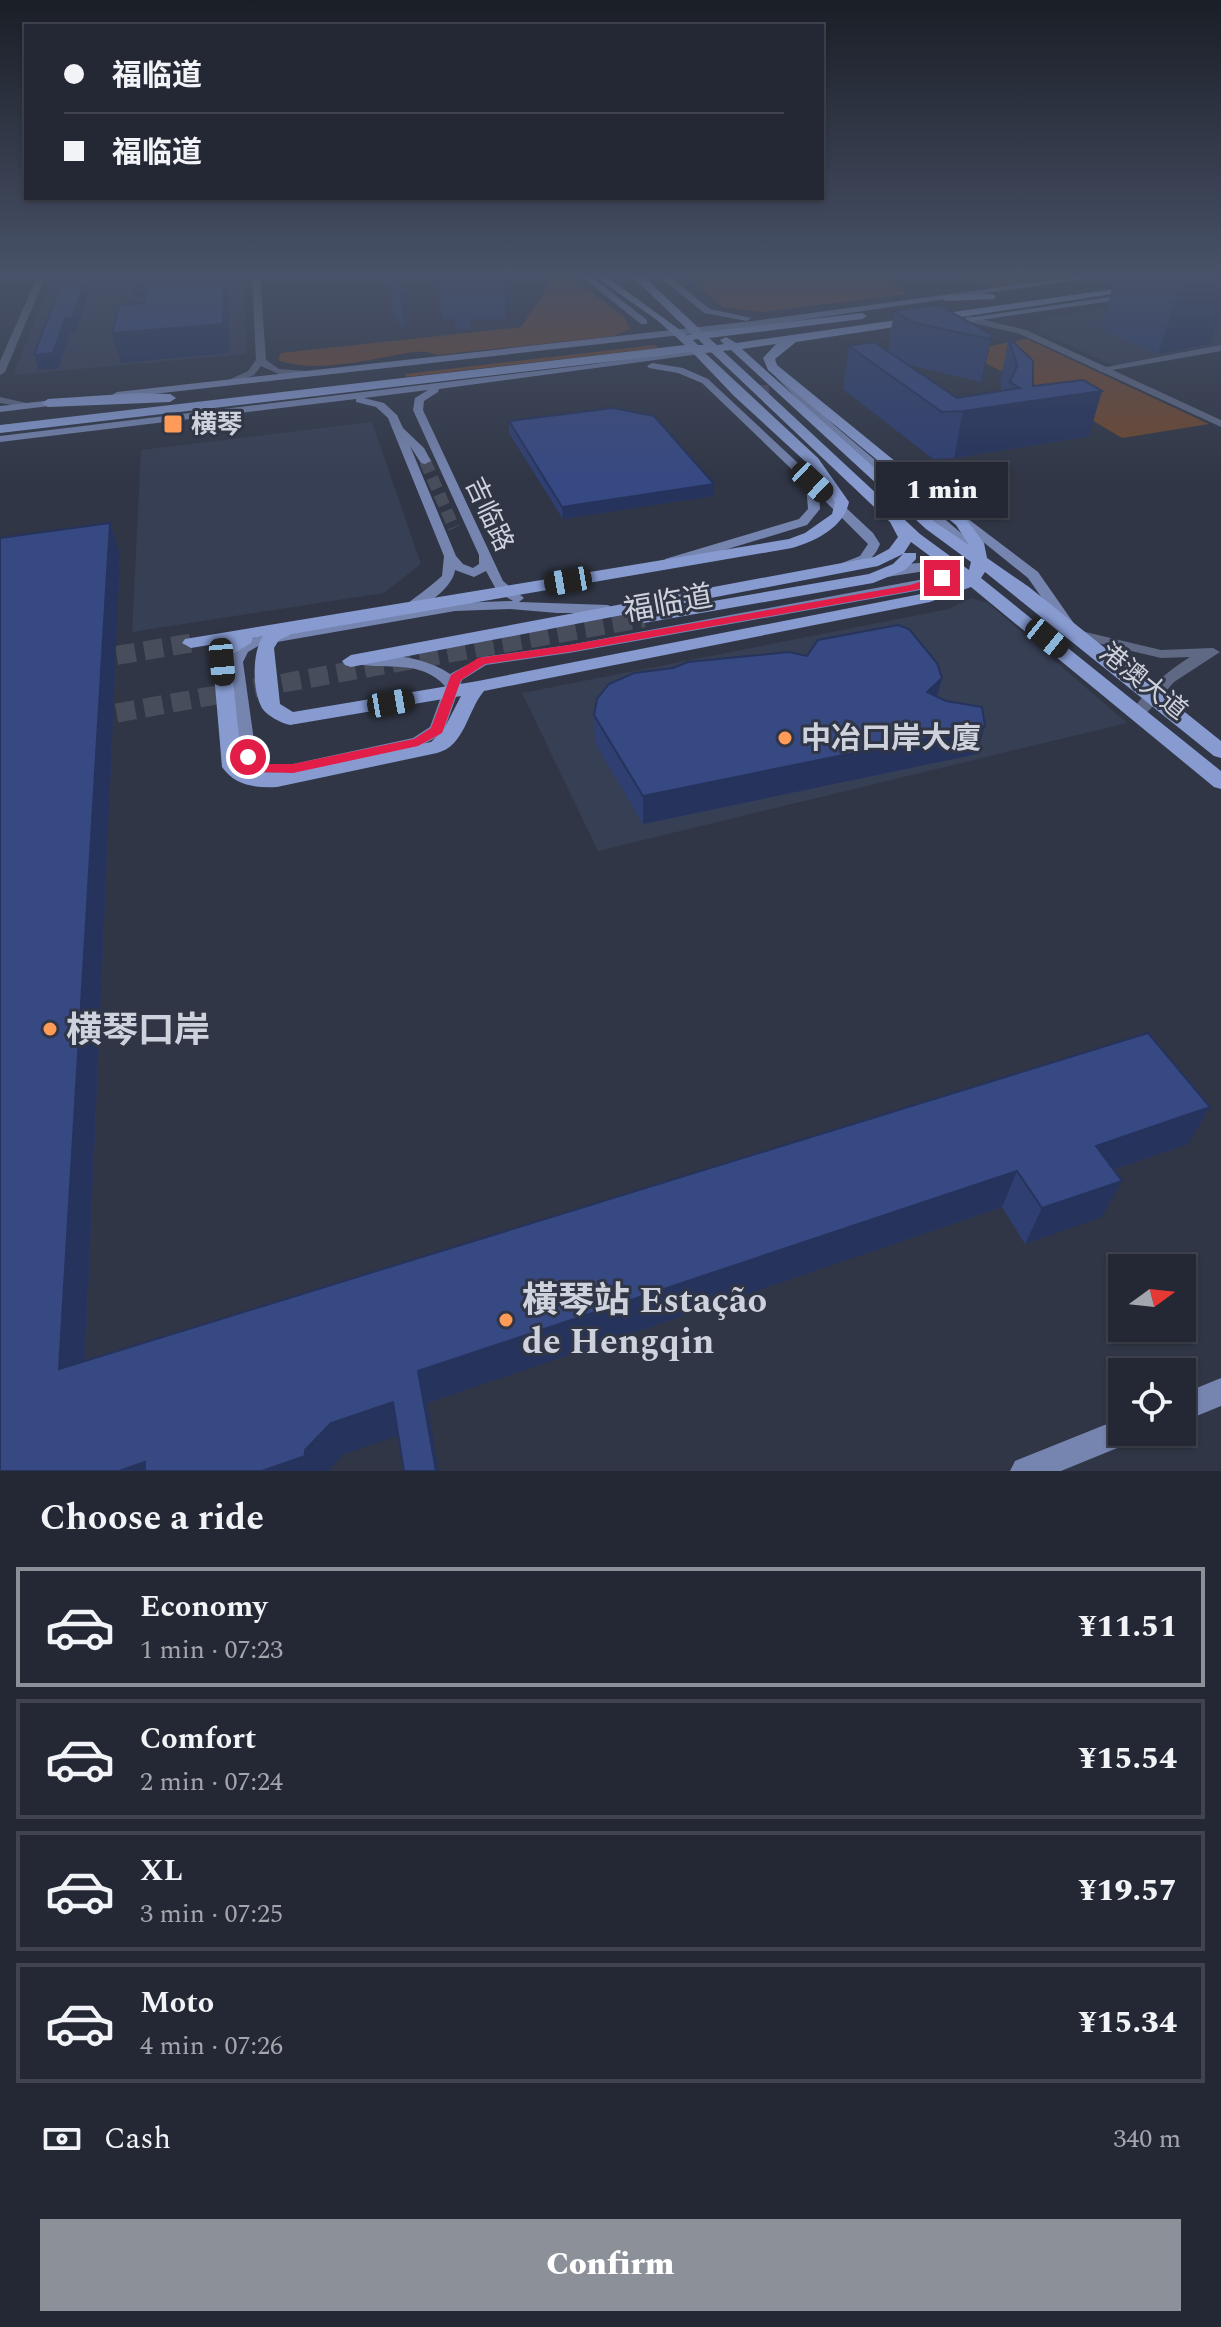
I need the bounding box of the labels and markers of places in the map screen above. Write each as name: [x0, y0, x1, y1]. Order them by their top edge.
place label: 横琴: [191, 405, 243, 445]
marker: 横琴: [162, 413, 184, 435]
place label: 中冶口岸大廈: [801, 716, 981, 762]
marker: 中冶口岸大廈: [776, 729, 794, 747]
place label: 横琴口岸: [66, 1004, 210, 1059]
marker: 横琴口岸: [41, 1020, 59, 1038]
place label: 橫琴站 Estação de Hengqin: [522, 1274, 767, 1370]
marker: 橫琴站 Estação de Hengqin: [497, 1311, 515, 1329]

